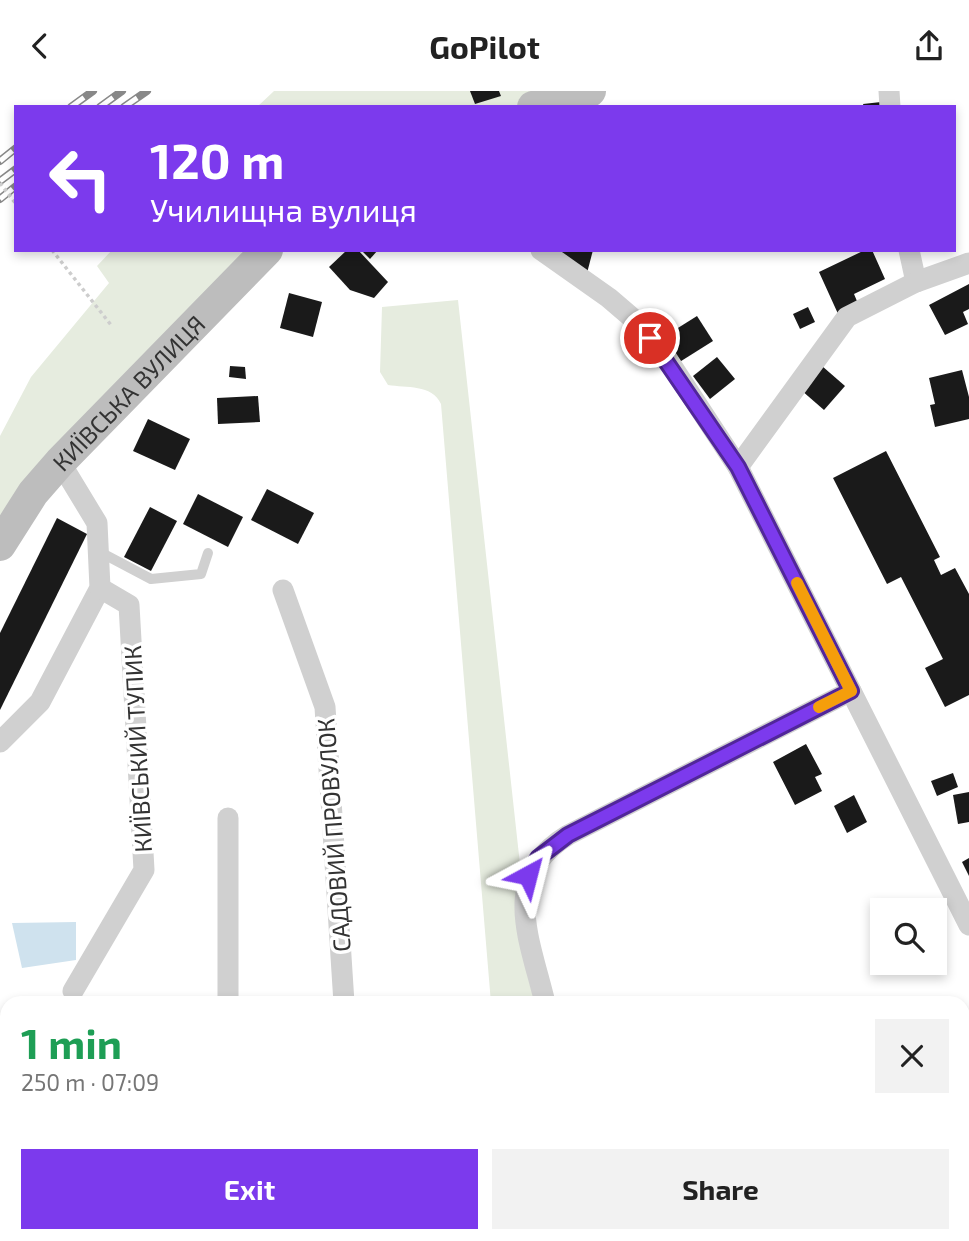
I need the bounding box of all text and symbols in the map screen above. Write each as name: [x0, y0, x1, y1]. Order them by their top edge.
icon: back: [21, 27, 59, 65]
text: GoPilot: [429, 27, 540, 65]
icon: share: [910, 27, 948, 65]
text: 120 m: [150, 130, 284, 189]
icon: left: [35, 133, 126, 224]
text: Училищна вулиця: [150, 190, 417, 228]
pin: [620, 308, 680, 368]
street label: КИЇВСЬКА ВУЛИЦЯ: [46, 309, 210, 476]
icon: arrive: [631, 319, 669, 357]
street label: КИЇВСЬКИЙ ТУПИК: [117, 645, 157, 853]
street label: САДОВИЙ ПРОВУЛОК: [310, 717, 356, 953]
position arrow: [491, 838, 565, 912]
map controls: [870, 898, 947, 975]
button: search: [870, 898, 947, 975]
text: 1 min: [21, 1017, 122, 1067]
button: close: [875, 1019, 949, 1093]
text: 250 m · 07:09: [21, 1068, 159, 1096]
button: Exit: [21, 1149, 478, 1229]
button: Share: [492, 1149, 949, 1229]

